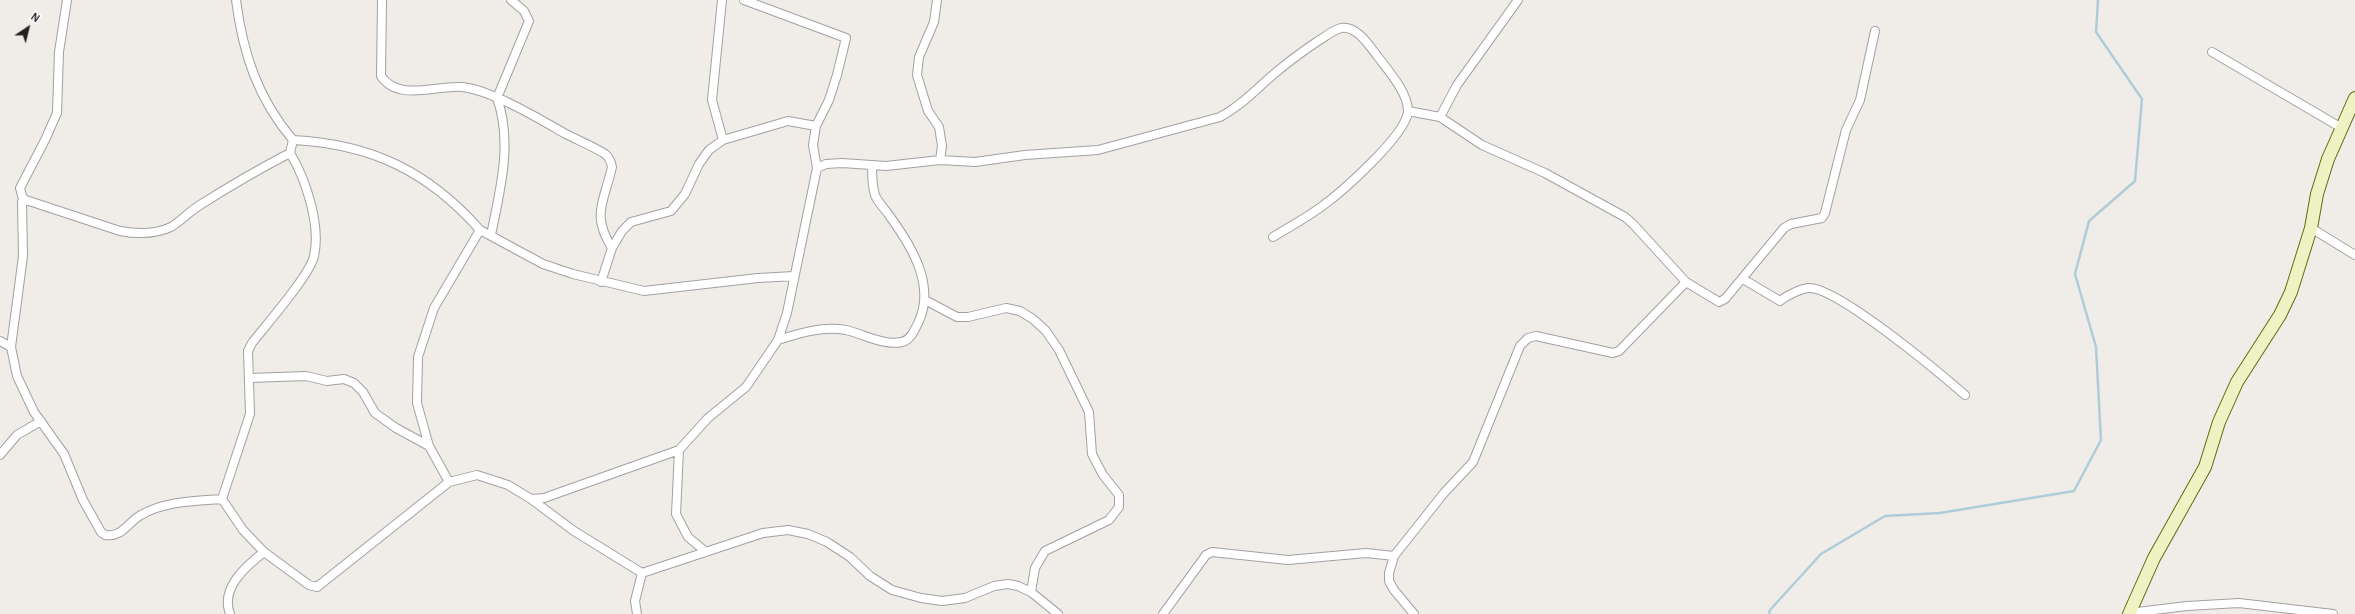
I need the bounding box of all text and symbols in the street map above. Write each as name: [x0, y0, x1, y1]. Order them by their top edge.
north arrow: [8, 8, 48, 48]
text: N: [28, 10, 42, 25]

